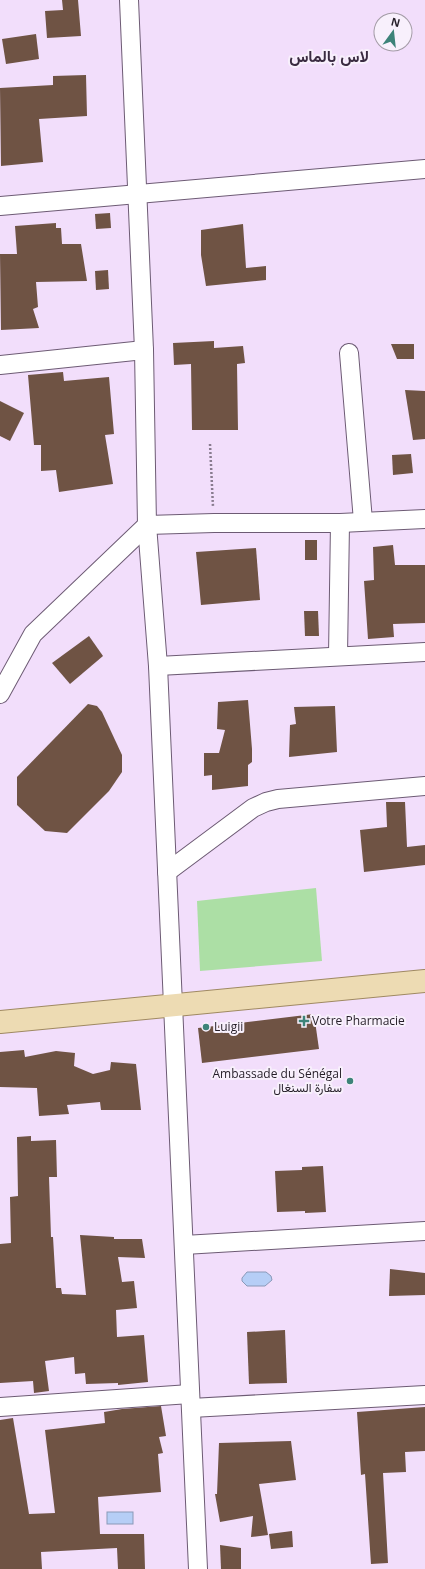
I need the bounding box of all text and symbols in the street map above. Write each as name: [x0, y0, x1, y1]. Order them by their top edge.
north arrow: [373, 12, 413, 52]
text: N: [389, 13, 402, 30]
district label: لاس بالماس: [289, 45, 369, 67]
place label: Votre Pharmacie: [312, 1012, 405, 1029]
marker: Votre Pharmacie: [299, 1016, 309, 1026]
place label: Luigii: [214, 1018, 243, 1035]
marker: Luigii: [201, 1022, 211, 1032]
place label: Ambassade du Sénégal سفارة السنغال: [213, 1065, 342, 1096]
marker: Ambassade du Sénégal سفارة السنغال: [345, 1076, 355, 1086]

